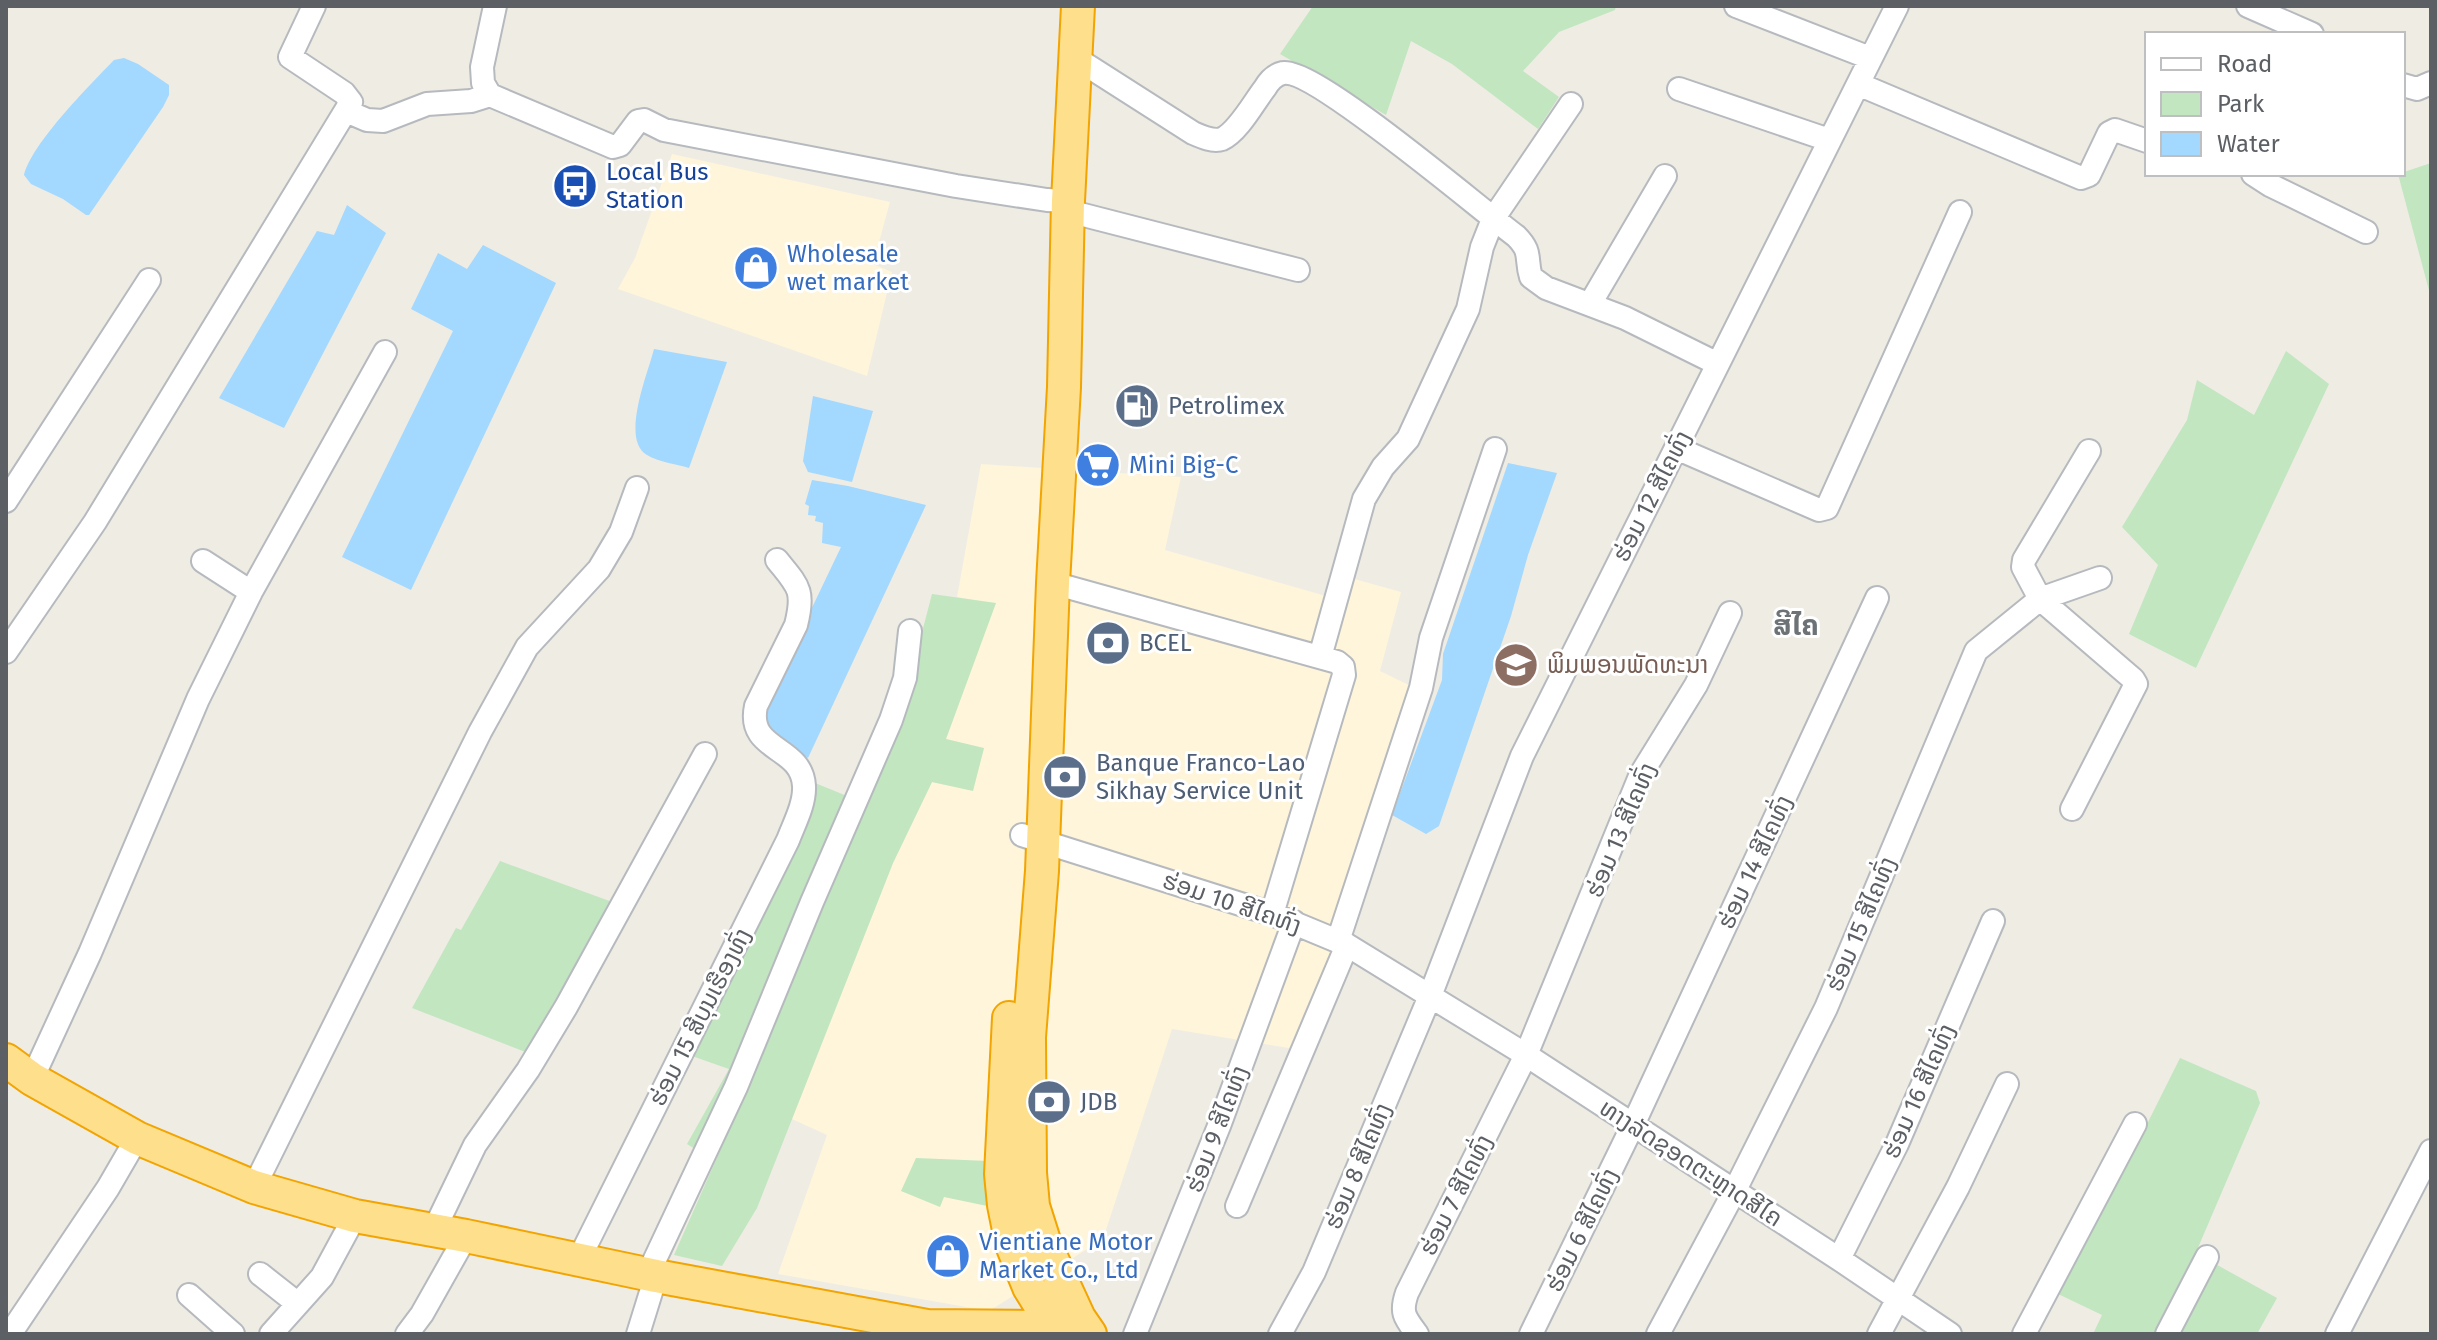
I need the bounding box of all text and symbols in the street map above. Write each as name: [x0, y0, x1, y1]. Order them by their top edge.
legend: [2145, 32, 2405, 176]
text: Road: [2217, 50, 2272, 78]
text: Park: [2217, 90, 2265, 118]
text: Water: [2217, 130, 2281, 158]
place label: Local Bus Station: [606, 158, 709, 214]
bus stop icon: Local Bus Station: [551, 162, 599, 210]
place label: Wholesale wet market: [787, 240, 909, 296]
shop icon: Wholesale wet market: [732, 244, 780, 292]
fuel station icon: Petrolimex: [1113, 382, 1161, 430]
place label: Petrolimex: [1168, 392, 1285, 420]
street label: ຮ່ອມ 12 ສີໄຄທົ່ງ: [1604, 424, 1697, 566]
supermarket icon: Mini Big-C: [1074, 441, 1122, 489]
place label: Mini Big-C: [1129, 451, 1238, 479]
district label: ສີໄຄ: [1773, 609, 1819, 642]
bank icon: BCEL: [1084, 619, 1132, 667]
place label: BCEL: [1139, 629, 1192, 657]
school or university icon: ພິມພອນພັດທະນາ: [1492, 641, 1540, 689]
place label: ພິມພອນພັດທະນາ: [1547, 651, 1708, 679]
place label: Banque Franco-Lao Sikhay Service Unit: [1096, 749, 1305, 805]
bank icon: Banque Franco-Lao Sikhay Service Unit: [1041, 753, 1089, 801]
street label: ຮ່ອມ 13 ສີໄຄທົ່ງ: [1577, 757, 1662, 902]
street label: ຮ່ອມ 14 ສີໄຄທົ່ງ: [1709, 789, 1798, 933]
street label: ຮ່ອມ 15 ສີໄຄທົ່ງ: [1817, 851, 1902, 996]
street label: ຮ່ອມ 10 ສີໄຄທົ່ງ: [1159, 863, 1306, 940]
street label: ຮ່ອມ 15 ສີບຸນເຮືອງທົ່ງ: [640, 922, 759, 1111]
street label: ຮ່ອມ 16 ສີໄຄທົ່ງ: [1874, 1018, 1961, 1163]
street label: ຮ່ອມ 9 ສີໄຄທົ່ງ: [1177, 1060, 1254, 1196]
bank icon: JDB: [1025, 1078, 1073, 1126]
place label: JDB: [1080, 1088, 1117, 1116]
street label: ທາງລັດຊອດຕະຫຼາດສີໄຄ: [1595, 1094, 1787, 1232]
street label: ຮ່ອມ 8 ສີໄຄທົ່ງ: [1316, 1097, 1397, 1233]
street label: ຮ່ອມ 7 ສີໄຄທົ່ງ: [1410, 1128, 1498, 1260]
street label: ຮ່ອມ 6 ສີໄຄທົ່ງ: [1537, 1162, 1624, 1296]
place label: Vientiane Motor Market Co., Ltd: [979, 1228, 1153, 1284]
shop icon: Vientiane Motor Market Co., Ltd: [924, 1232, 972, 1280]

